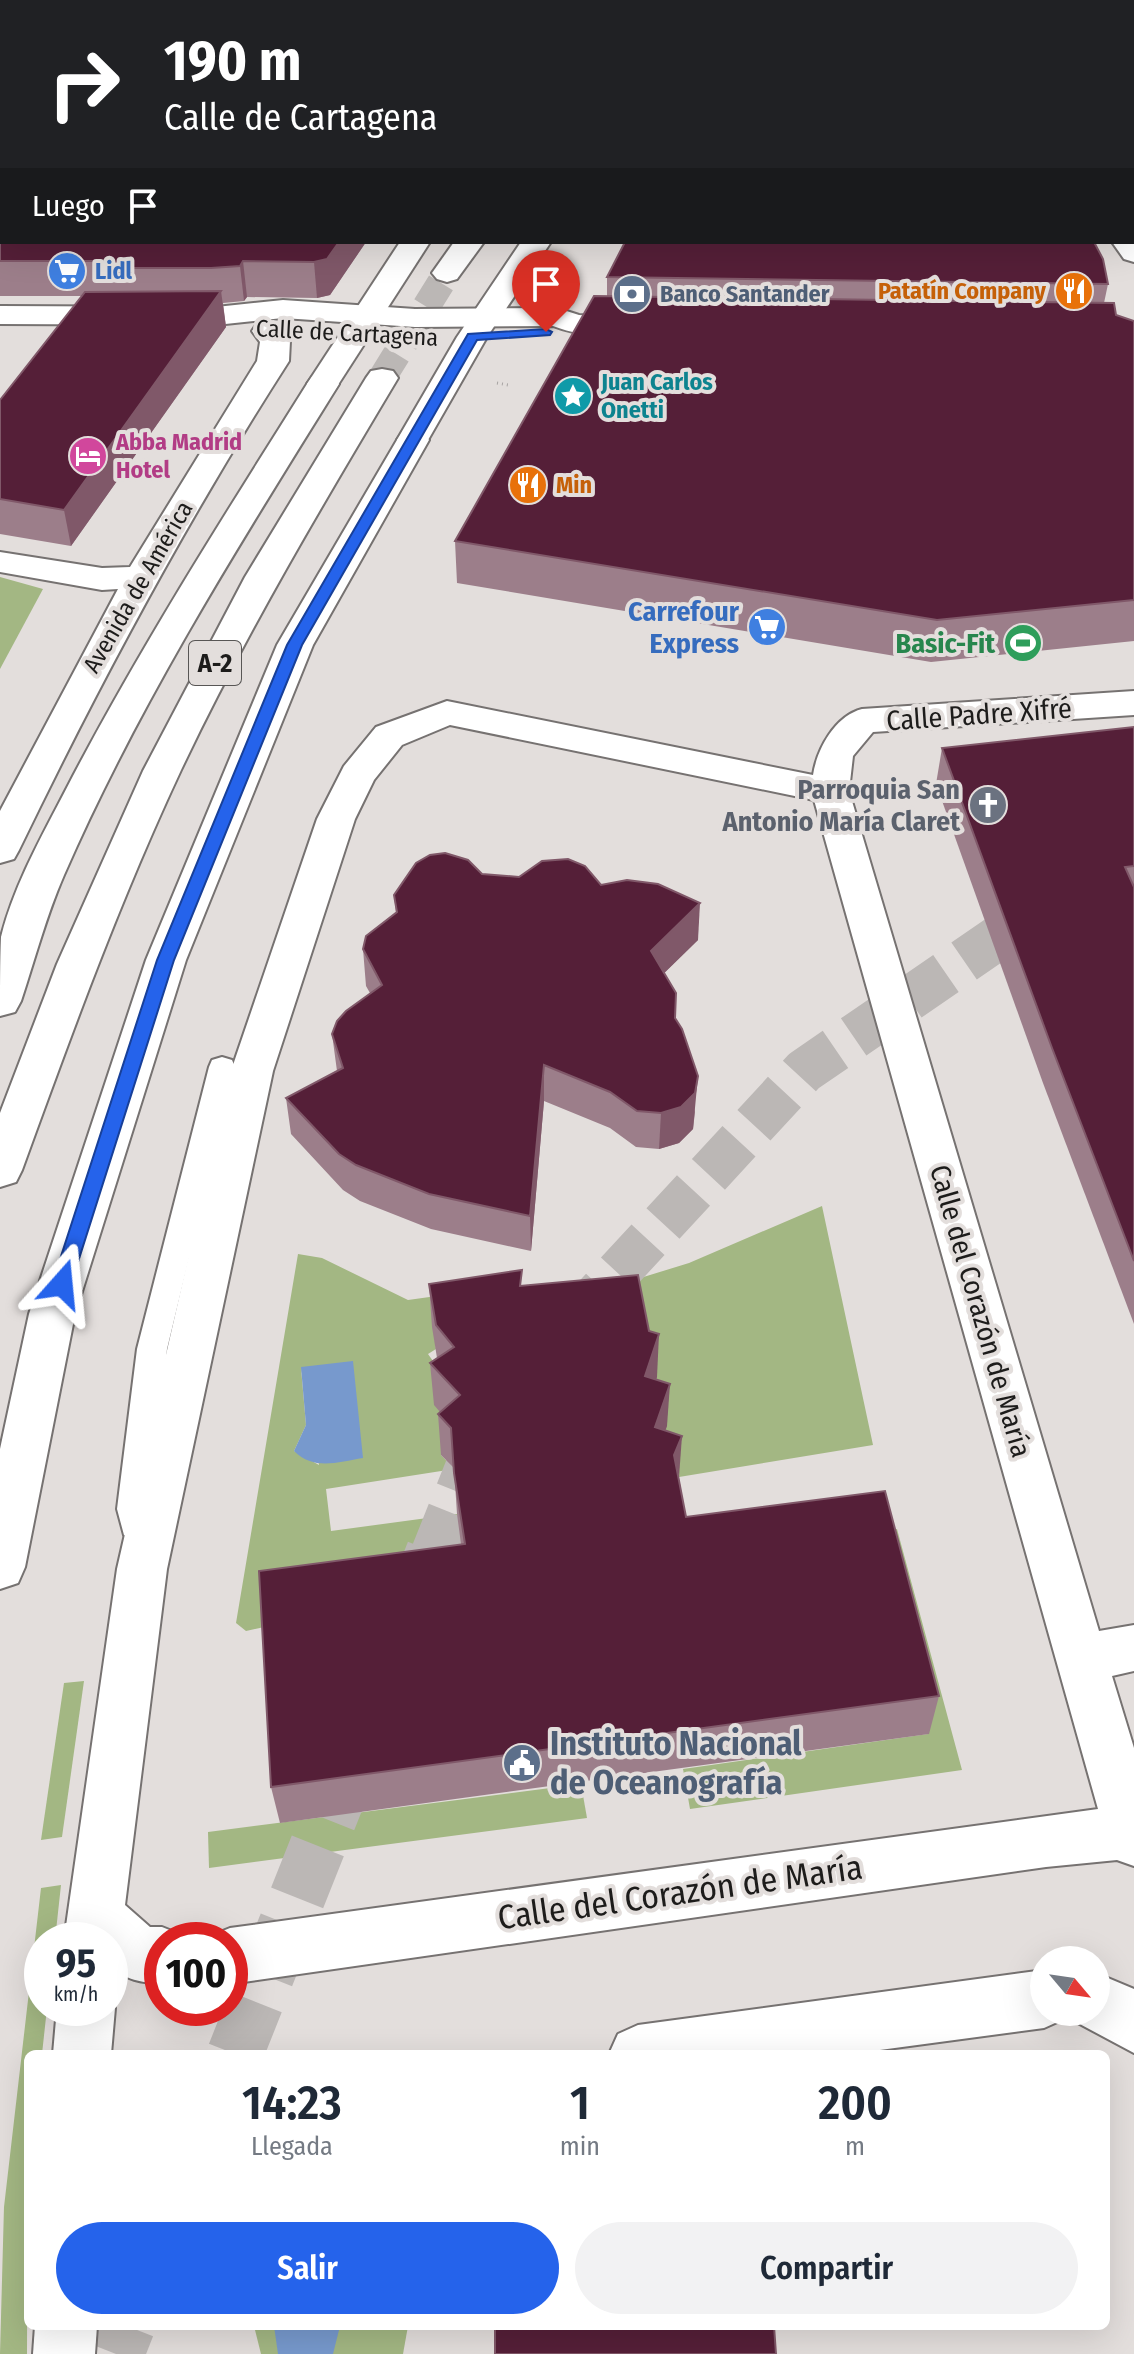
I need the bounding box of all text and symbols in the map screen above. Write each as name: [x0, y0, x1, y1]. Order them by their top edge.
text: 190 m: [164, 28, 302, 95]
icon: right: [32, 32, 136, 136]
text: Calle de Cartagena: [164, 96, 438, 140]
icon: arrive: [121, 184, 165, 228]
text: Luego: [32, 188, 105, 224]
supermarket icon: Lidl: [46, 250, 88, 292]
pin: [512, 250, 580, 332]
place label: Lidl: [95, 257, 132, 285]
icon: arrive: [524, 262, 568, 306]
restaurant icon: Patatín Company: [1053, 270, 1095, 312]
bank icon: Banco Santander: [611, 273, 653, 315]
place label: Patatín Company: [878, 277, 1047, 305]
place label: Banco Santander: [660, 280, 830, 308]
street label: Calle de Cartagena: [255, 314, 439, 352]
place label: Juan Carlos Onetti: [600, 368, 713, 424]
place icon: Juan Carlos Onetti: [552, 375, 594, 417]
place label: Abba Madrid Hotel: [115, 428, 242, 484]
hotel icon: Abba Madrid Hotel: [67, 435, 109, 477]
restaurant icon: Min: [507, 464, 549, 506]
place label: Min: [556, 471, 592, 499]
street label: Avenida de América: [77, 496, 199, 678]
place label: Carrefour Express: [628, 595, 740, 660]
supermarket icon: Carrefour Express: [746, 606, 788, 648]
sports icon: Basic-Fit: [1002, 622, 1044, 664]
place label: Basic-Fit: [896, 627, 996, 660]
road number: A-2: [189, 641, 241, 685]
street label: Calle Padre Xifré: [885, 692, 1073, 737]
place label: Parroquia San Antonio María Claret: [721, 773, 961, 838]
church icon: Parroquia San Antonio María Claret: [967, 784, 1009, 826]
street label: Calle del Corazón de María: [923, 1161, 1038, 1461]
position arrow: [20, 1242, 104, 1326]
place label: Instituto Nacional de Oceanografía: [550, 1723, 802, 1803]
public building icon: Instituto Nacional de Oceanografía: [501, 1742, 543, 1784]
street label: Calle del Corazón de María: [495, 1847, 865, 1938]
speed limit sign: 100: [144, 1922, 248, 2026]
text: 95: [56, 1940, 96, 1988]
north arrow: [1030, 1946, 1110, 2026]
map controls: [1030, 1946, 1110, 2026]
text: km/h: [54, 1982, 98, 2006]
text: 14:23: [242, 2074, 342, 2132]
text: 1: [570, 2074, 590, 2132]
text: 200: [818, 2074, 892, 2132]
text: Llegada: [251, 2131, 333, 2162]
text: min: [560, 2131, 600, 2162]
text: m: [845, 2131, 865, 2162]
button: Salir: [56, 2222, 559, 2314]
button: Compartir: [575, 2222, 1078, 2314]

